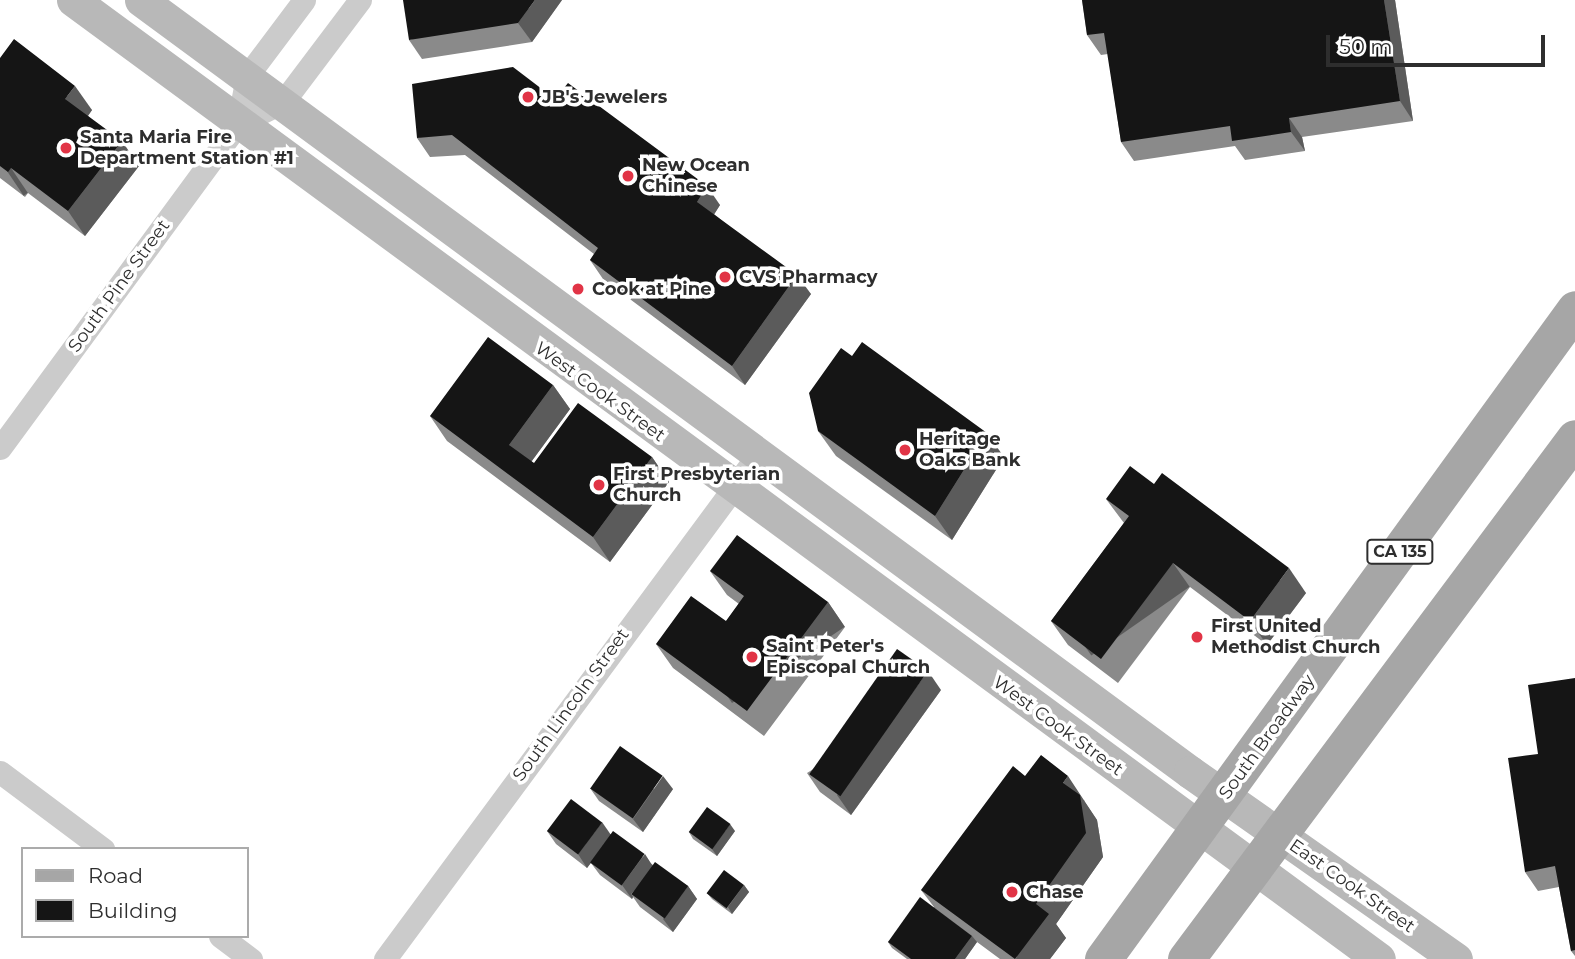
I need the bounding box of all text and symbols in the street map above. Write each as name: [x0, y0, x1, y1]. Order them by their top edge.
scale bar: [1330, 21, 1549, 65]
text: 50 m: [1339, 34, 1393, 59]
place label: JB's Jewelers: [542, 86, 667, 108]
marker: JB's Jewelers: [520, 89, 536, 105]
place label: Santa Maria Fire Department Station #1: [80, 127, 294, 170]
marker: Santa Maria Fire Department Station #1: [58, 140, 74, 156]
place label: New Ocean Chinese: [642, 155, 750, 198]
marker: New Ocean Chinese: [620, 168, 636, 184]
street label: South Pine Street: [64, 216, 174, 356]
place label: CVS Pharmacy: [739, 266, 878, 288]
marker: CVS Pharmacy: [717, 269, 733, 285]
place label: Cook at Pine: [592, 278, 712, 300]
marker: Cook at Pine: [570, 281, 586, 297]
street label: West Cook Street: [531, 338, 669, 446]
place label: Heritage Oaks Bank: [919, 429, 1021, 472]
marker: Heritage Oaks Bank: [897, 442, 913, 458]
place label: First Presbyterian Church: [613, 464, 780, 506]
marker: First Presbyterian Church: [591, 477, 607, 493]
road number: CA 135: [1365, 540, 1435, 565]
place label: First United Methodist Church: [1211, 616, 1380, 658]
street label: South Lincoln Street: [508, 624, 634, 786]
marker: First United Methodist Church: [1189, 629, 1205, 645]
place label: Saint Peter's Episcopal Church: [766, 636, 930, 678]
marker: Saint Peter's Episcopal Church: [744, 649, 760, 665]
street label: South Broadway: [1215, 670, 1319, 804]
street label: West Cook Street: [989, 672, 1127, 780]
street label: East Cook Street: [1285, 835, 1419, 937]
legend: [21, 847, 248, 938]
text: Road: [88, 863, 143, 888]
place label: Chase: [1026, 881, 1083, 903]
marker: Chase: [1004, 884, 1020, 900]
text: Building: [88, 898, 178, 923]

